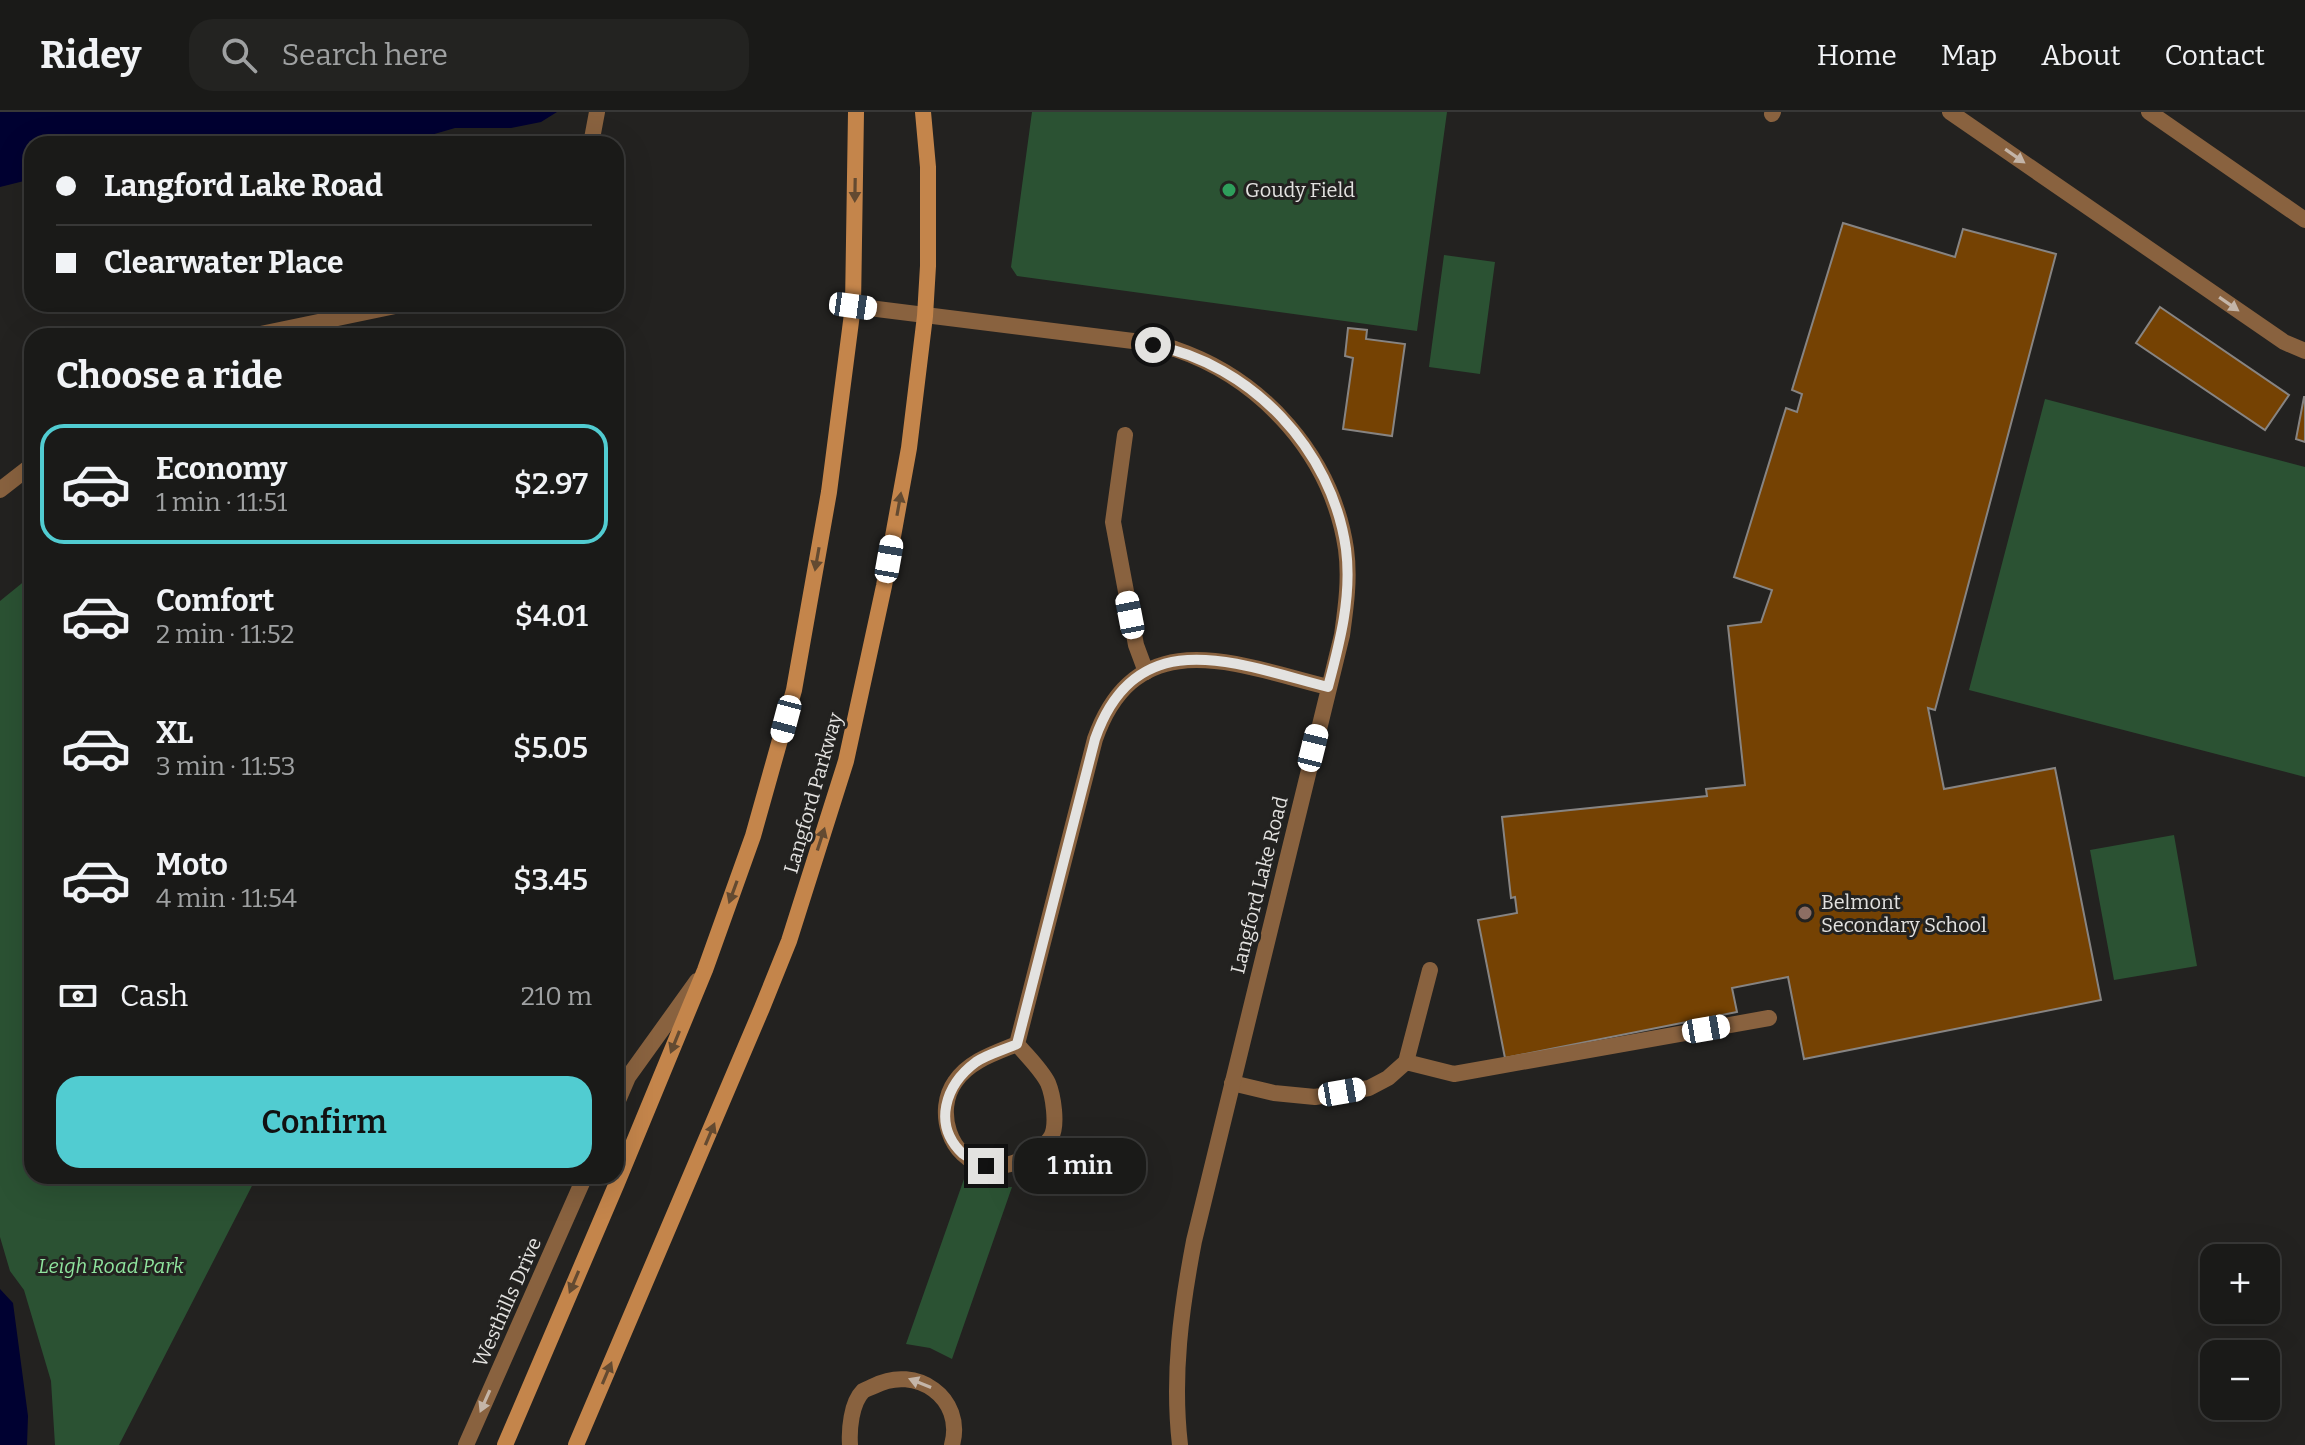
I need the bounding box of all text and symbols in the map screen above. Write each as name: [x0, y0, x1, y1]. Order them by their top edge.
search box: [189, 19, 749, 91]
text: Ridey: [40, 32, 141, 78]
icon: search: [217, 33, 261, 77]
text: Search here: [281, 37, 448, 73]
text: Home: [1817, 39, 1897, 72]
text: Map: [1941, 39, 1997, 72]
text: About: [2041, 39, 2121, 72]
text: Contact: [2165, 39, 2265, 72]
one-way arrow: [2004, 148, 2025, 163]
text: Langford Lake Road: [104, 168, 383, 204]
one-way arrow: [849, 178, 861, 203]
place label: Goudy Field: [1245, 178, 1355, 202]
marker: Goudy Field: [1220, 181, 1238, 199]
text: Clearwater Place: [104, 245, 343, 281]
car: [828, 291, 878, 321]
one-way arrow: [2218, 296, 2239, 311]
route start: [1135, 327, 1171, 363]
text: Choose a ride: [56, 354, 283, 398]
icon: car: [60, 448, 132, 520]
text: Economy: [156, 451, 287, 487]
text: $2.97: [514, 466, 588, 502]
text: 1 min · 11:51: [156, 487, 287, 518]
one-way arrow: [893, 491, 905, 516]
car: [873, 533, 905, 585]
one-way arrow: [810, 547, 822, 572]
icon: car: [60, 580, 132, 652]
text: Comfort: [156, 583, 274, 619]
car: [1114, 589, 1146, 641]
text: $4.01: [515, 598, 588, 634]
text: 2 min · 11:52: [156, 619, 294, 650]
car: [768, 693, 804, 745]
street label: Langford Parkway: [779, 709, 848, 876]
icon: car: [60, 712, 132, 784]
text: XL: [156, 715, 193, 751]
car: [1296, 722, 1330, 774]
text: $5.05: [513, 730, 588, 766]
text: 3 min · 11:53: [156, 751, 296, 782]
street label: Langford Lake Road: [1225, 794, 1293, 976]
one-way arrow: [816, 827, 828, 851]
icon: car: [60, 844, 132, 916]
text: Moto: [156, 847, 228, 883]
text: $3.45: [513, 862, 588, 898]
one-way arrow: [726, 880, 739, 904]
text: 4 min · 11:54: [156, 883, 297, 914]
place label: Belmont Secondary School: [1821, 890, 1987, 937]
marker: Belmont Secondary School: [1796, 904, 1814, 922]
icon: cash: [56, 974, 100, 1018]
text: Cash: [120, 978, 188, 1014]
text: 210 m: [521, 981, 592, 1012]
car: [1680, 1013, 1732, 1045]
one-way arrow: [668, 1030, 681, 1054]
button: Confirm: [56, 1076, 592, 1168]
car: [1316, 1076, 1368, 1108]
one-way arrow: [703, 1123, 716, 1146]
callout: 1 min: [1014, 1138, 1146, 1194]
route end: [968, 1148, 1004, 1184]
text: 1 min: [1047, 1150, 1113, 1181]
street label: Westhills Drive: [468, 1233, 546, 1371]
map controls: [2200, 1244, 2280, 1420]
button: +: [2200, 1244, 2280, 1324]
park label: Leigh Road Park: [38, 1254, 184, 1278]
one-way arrow: [568, 1270, 581, 1294]
button: −: [2200, 1340, 2280, 1420]
one-way arrow: [601, 1361, 614, 1385]
one-way arrow: [908, 1376, 932, 1389]
one-way arrow: [479, 1389, 492, 1413]

